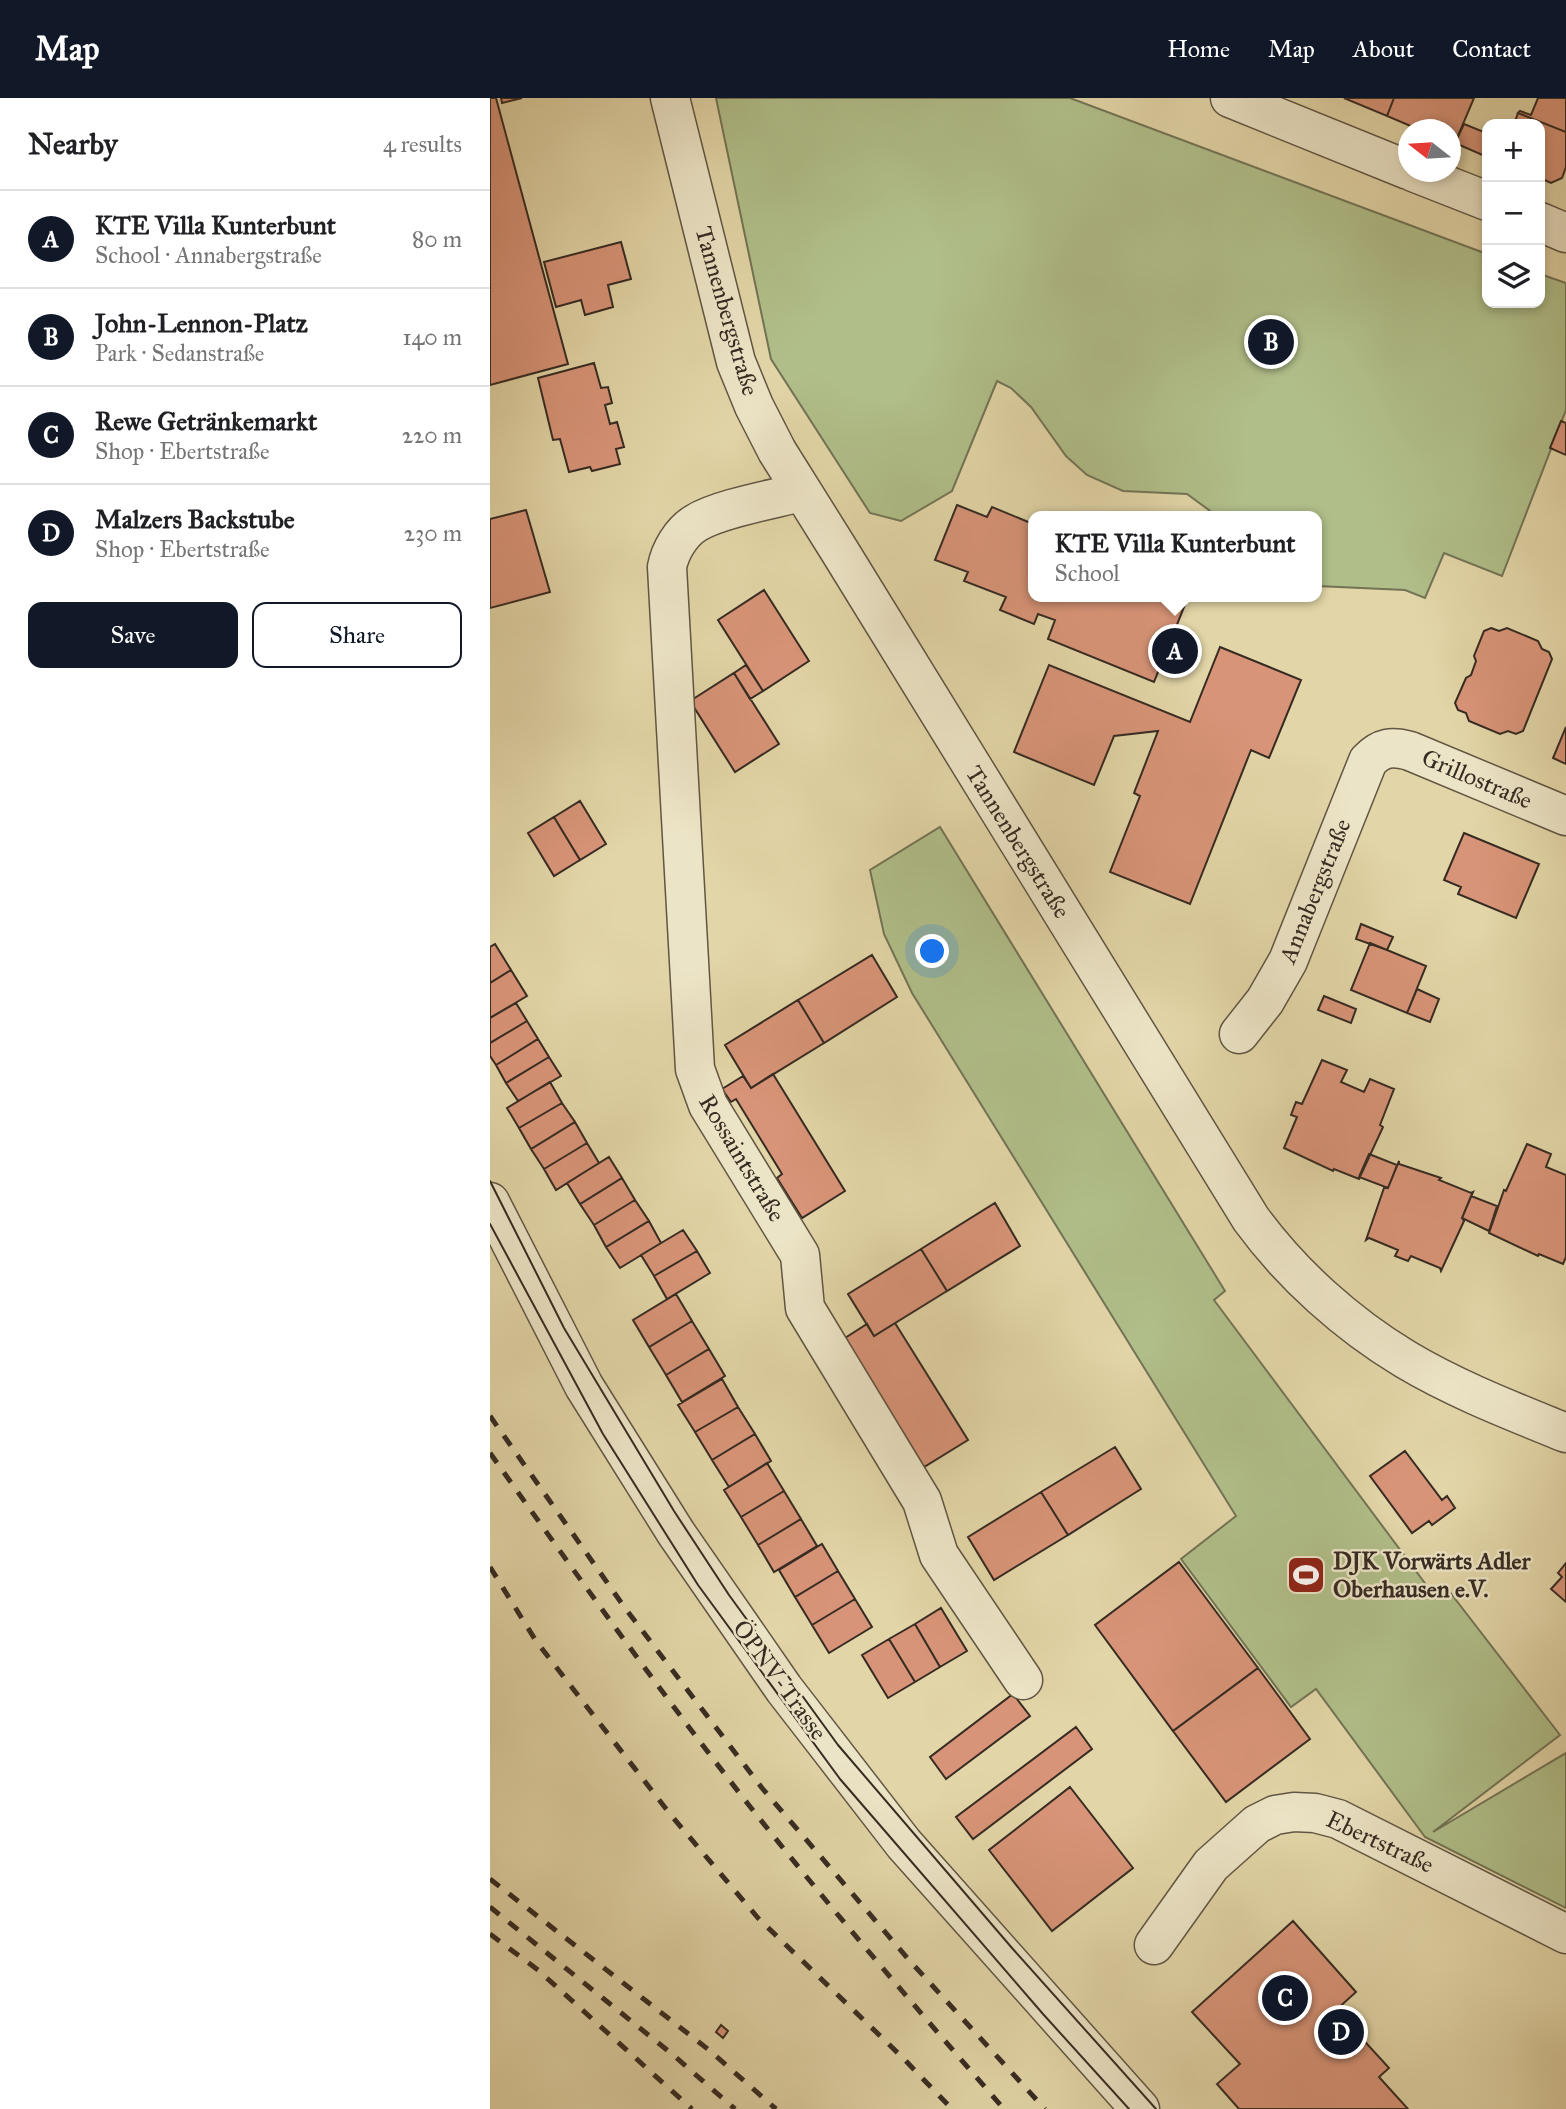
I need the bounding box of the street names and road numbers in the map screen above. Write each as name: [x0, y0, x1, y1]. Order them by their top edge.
street label: Tannenbergstraße: [689, 223, 765, 399]
street label: Grillostraße: [1417, 742, 1537, 816]
street label: Tannenbergstraße: [959, 760, 1077, 924]
street label: Annabergstraße: [1272, 814, 1358, 968]
street label: Rossaintstraße: [692, 1089, 792, 1227]
street label: ÖPNV-Trasse: [726, 1614, 834, 1746]
street label: Ebertstraße: [1321, 1804, 1439, 1880]

